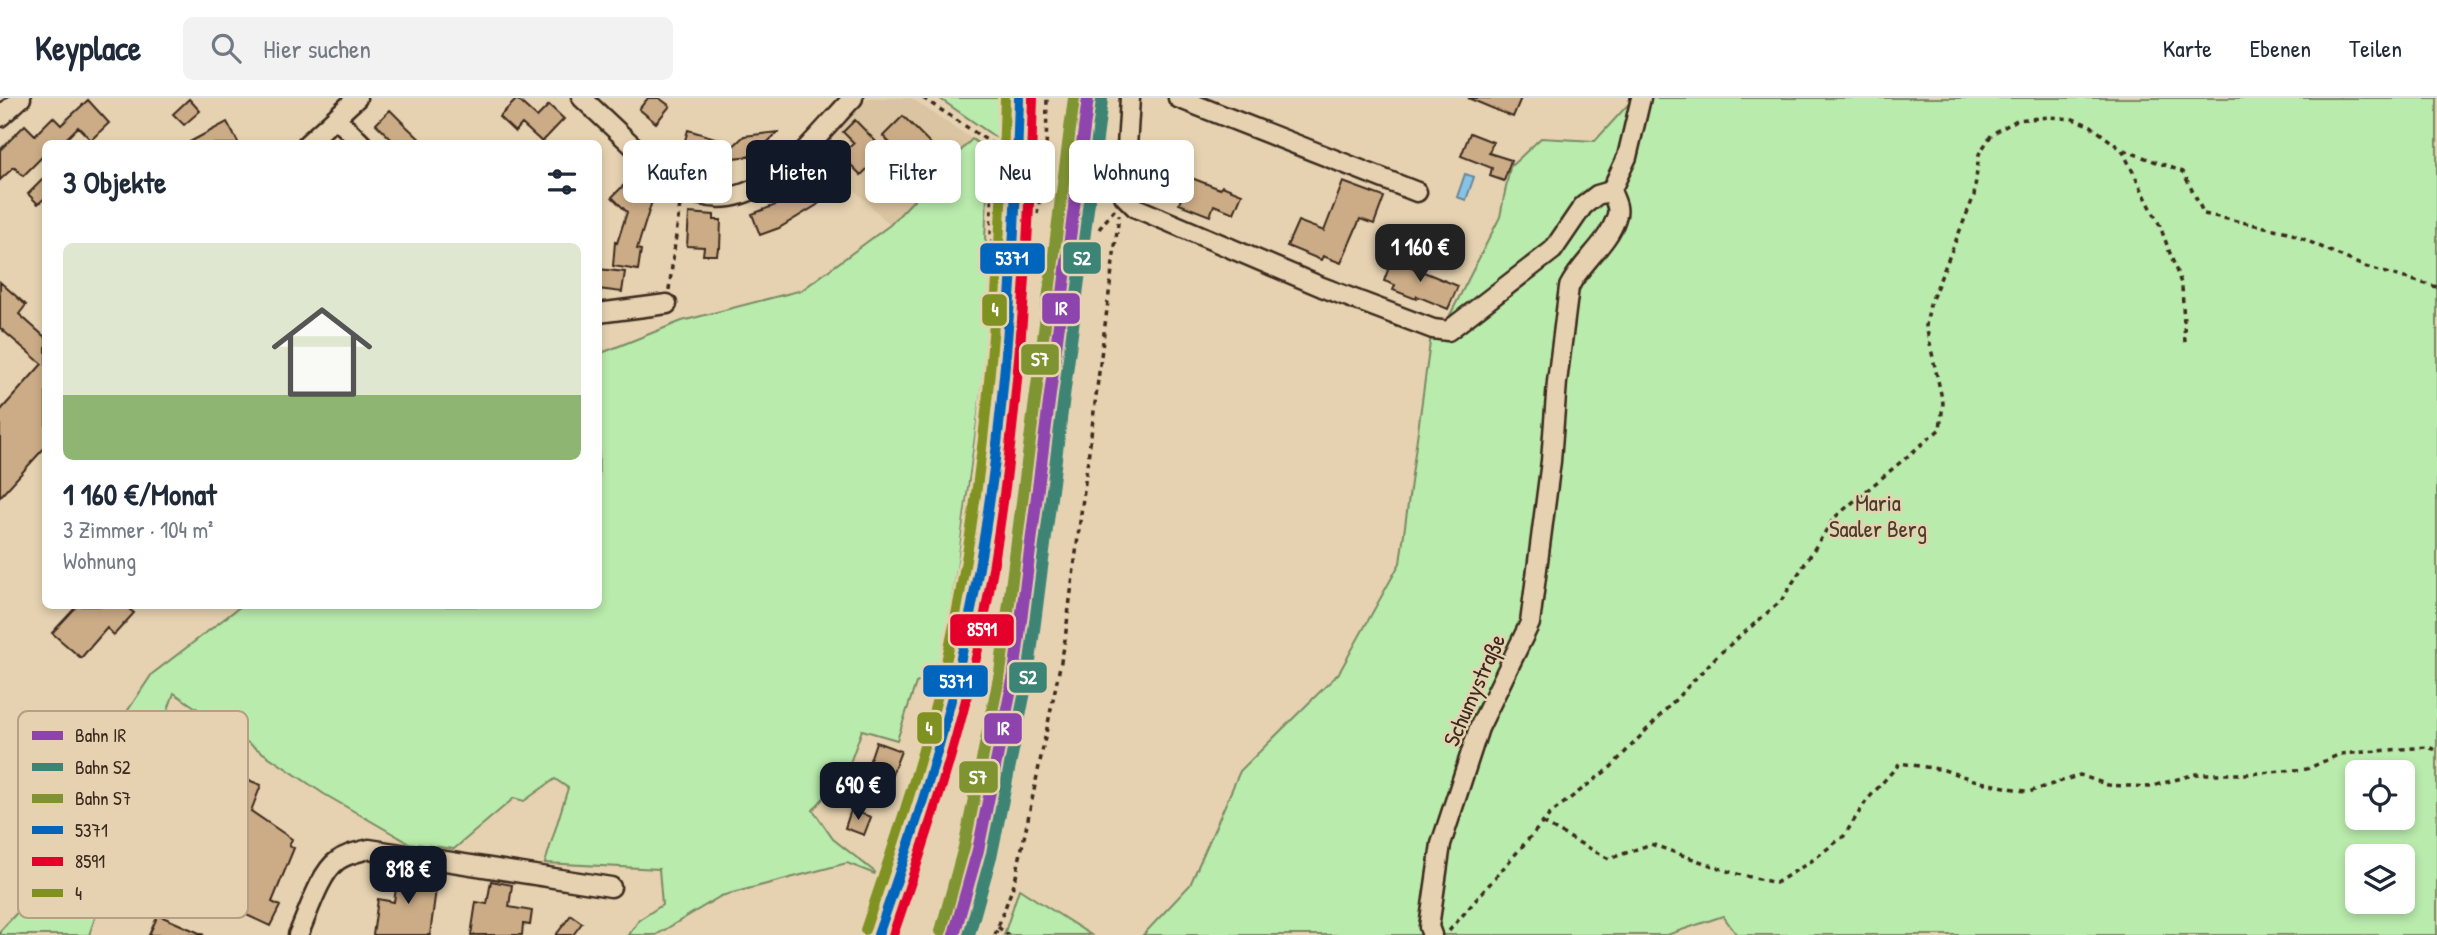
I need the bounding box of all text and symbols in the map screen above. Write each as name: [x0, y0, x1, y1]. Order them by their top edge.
search box: [183, 17, 673, 80]
text: Keyplace: [35, 26, 141, 70]
icon: search: [207, 29, 245, 67]
text: Hier suchen: [263, 31, 371, 66]
text: Karte: [2163, 32, 2212, 64]
text: Ebenen: [2250, 32, 2311, 64]
text: Teilen: [2349, 32, 2402, 64]
chip: Kaufen: [623, 140, 732, 203]
chip: Mieten: [746, 140, 851, 203]
chip: Filter: [865, 140, 961, 203]
chip: Neu: [975, 140, 1055, 203]
chip: Wohnung: [1069, 140, 1194, 203]
text: 3 Objekte: [63, 162, 166, 202]
icon: filters: [543, 163, 581, 201]
pin: 1 160 €: [1355, 225, 1485, 284]
text: 1 160 €: [1391, 231, 1449, 262]
line badge: S2: [1062, 241, 1102, 275]
line badge: 5371: [979, 242, 1046, 275]
text: 5371: [996, 245, 1029, 271]
text: S2: [1073, 245, 1091, 271]
icon: home: [259, 289, 385, 415]
line badge: IR: [1041, 292, 1081, 325]
line badge: 4: [981, 293, 1008, 327]
text: IR: [1054, 295, 1068, 321]
text: 4: [991, 296, 999, 322]
line badge: S7: [1020, 343, 1060, 376]
text: S7: [1031, 346, 1049, 372]
text: 1 160 €/Monat: [63, 474, 217, 514]
park label: Maria Saaler Berg: [1829, 487, 1927, 544]
text: 3 Zimmer · 104 m²: [63, 514, 213, 545]
text: Wohnung: [63, 545, 136, 576]
line badge: 8591: [949, 613, 1015, 647]
text: 8591: [967, 616, 997, 642]
street label: Schumystraße: [1435, 629, 1512, 751]
line badge: S2: [1008, 661, 1048, 694]
line badge: 5371: [922, 664, 989, 698]
text: S2: [1019, 664, 1037, 690]
text: 5371: [940, 668, 973, 694]
legend: [18, 711, 248, 918]
line badge: 4: [916, 711, 943, 745]
line badge: IR: [983, 712, 1023, 745]
text: 4: [925, 715, 933, 741]
text: IR: [996, 715, 1010, 741]
text: Bahn IR: [75, 722, 126, 748]
text: Bahn S2: [75, 754, 131, 780]
line badge: S7: [958, 760, 999, 794]
map controls: [2345, 760, 2415, 914]
button: locate: [2345, 760, 2415, 830]
pin: 690 €: [809, 762, 907, 822]
text: S7: [969, 764, 987, 790]
text: 690 €: [836, 769, 880, 800]
text: Bahn S7: [75, 785, 131, 811]
text: 5371: [75, 817, 108, 843]
button: layers: [2345, 844, 2415, 914]
pin: 818 €: [359, 846, 457, 906]
text: 8591: [75, 848, 105, 874]
text: 818 €: [386, 853, 430, 884]
text: 4: [75, 880, 82, 906]

